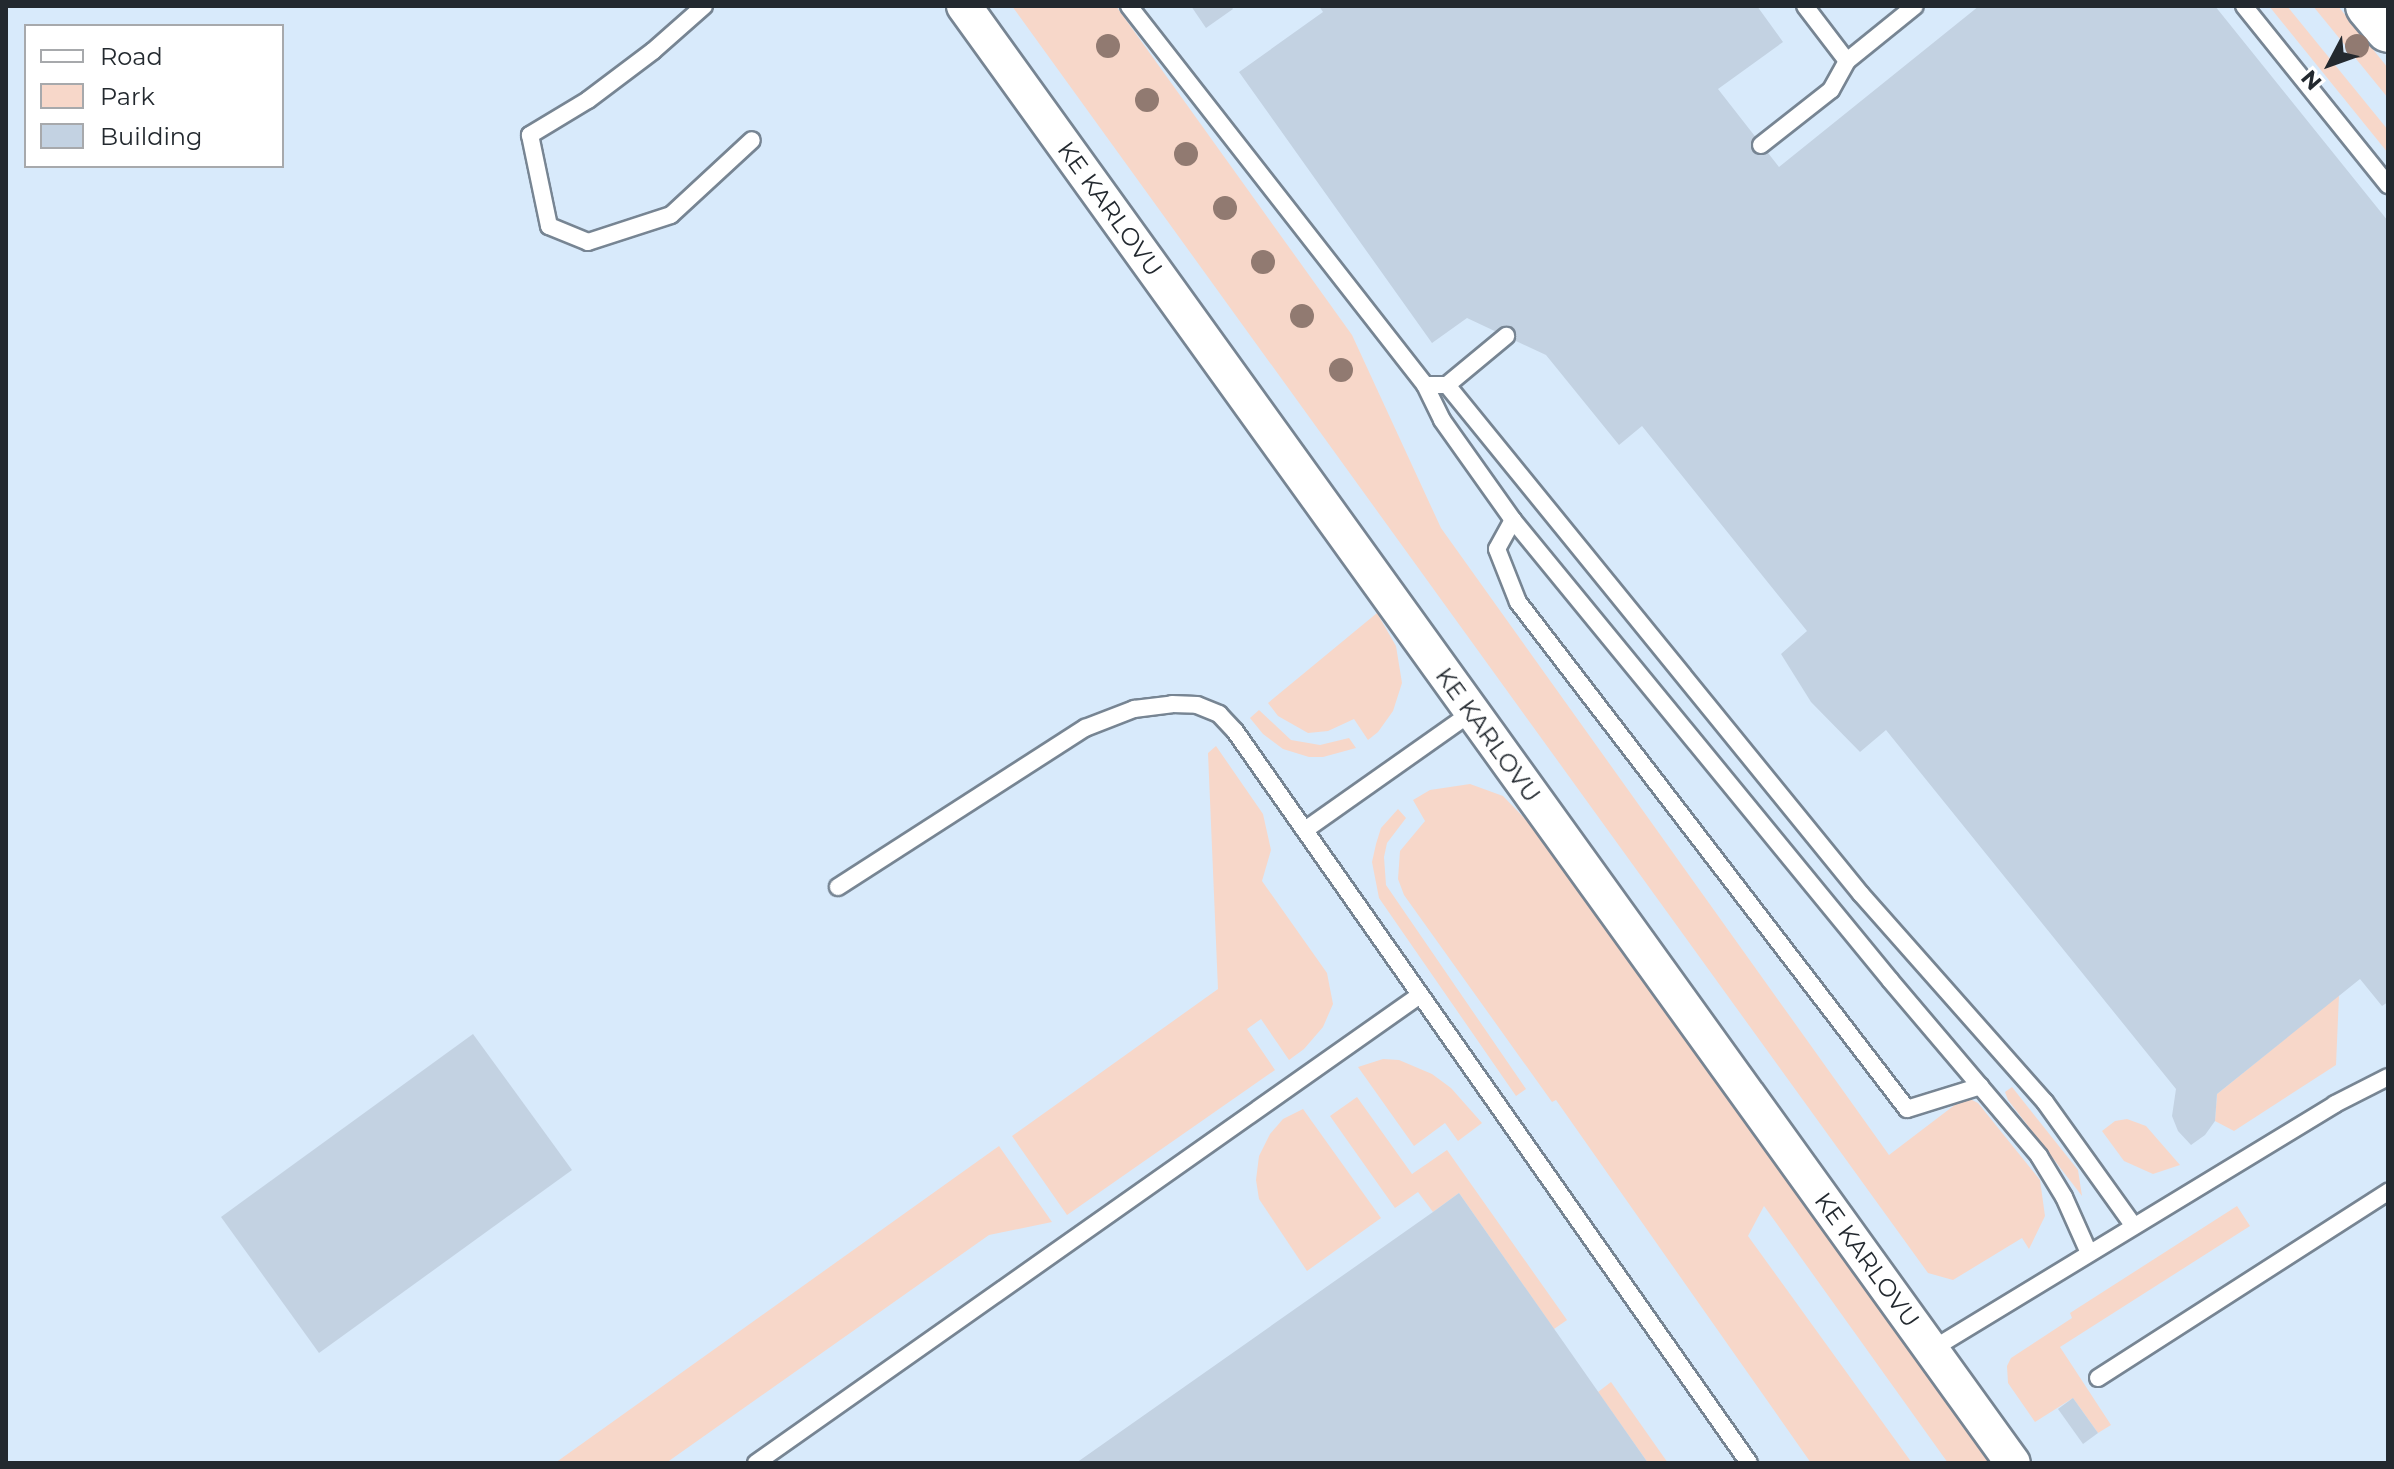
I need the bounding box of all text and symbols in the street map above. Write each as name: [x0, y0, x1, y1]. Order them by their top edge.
legend: [24, 24, 284, 168]
north arrow: [2290, 24, 2370, 104]
text: Road: [100, 42, 163, 71]
text: N: [2295, 65, 2328, 96]
text: Park: [100, 82, 155, 111]
text: Building: [100, 122, 203, 151]
street label: KE KARLOVU: [1051, 136, 1169, 282]
street label: KE KARLOVU: [1429, 662, 1547, 808]
street label: KE KARLOVU: [1808, 1187, 1926, 1333]

